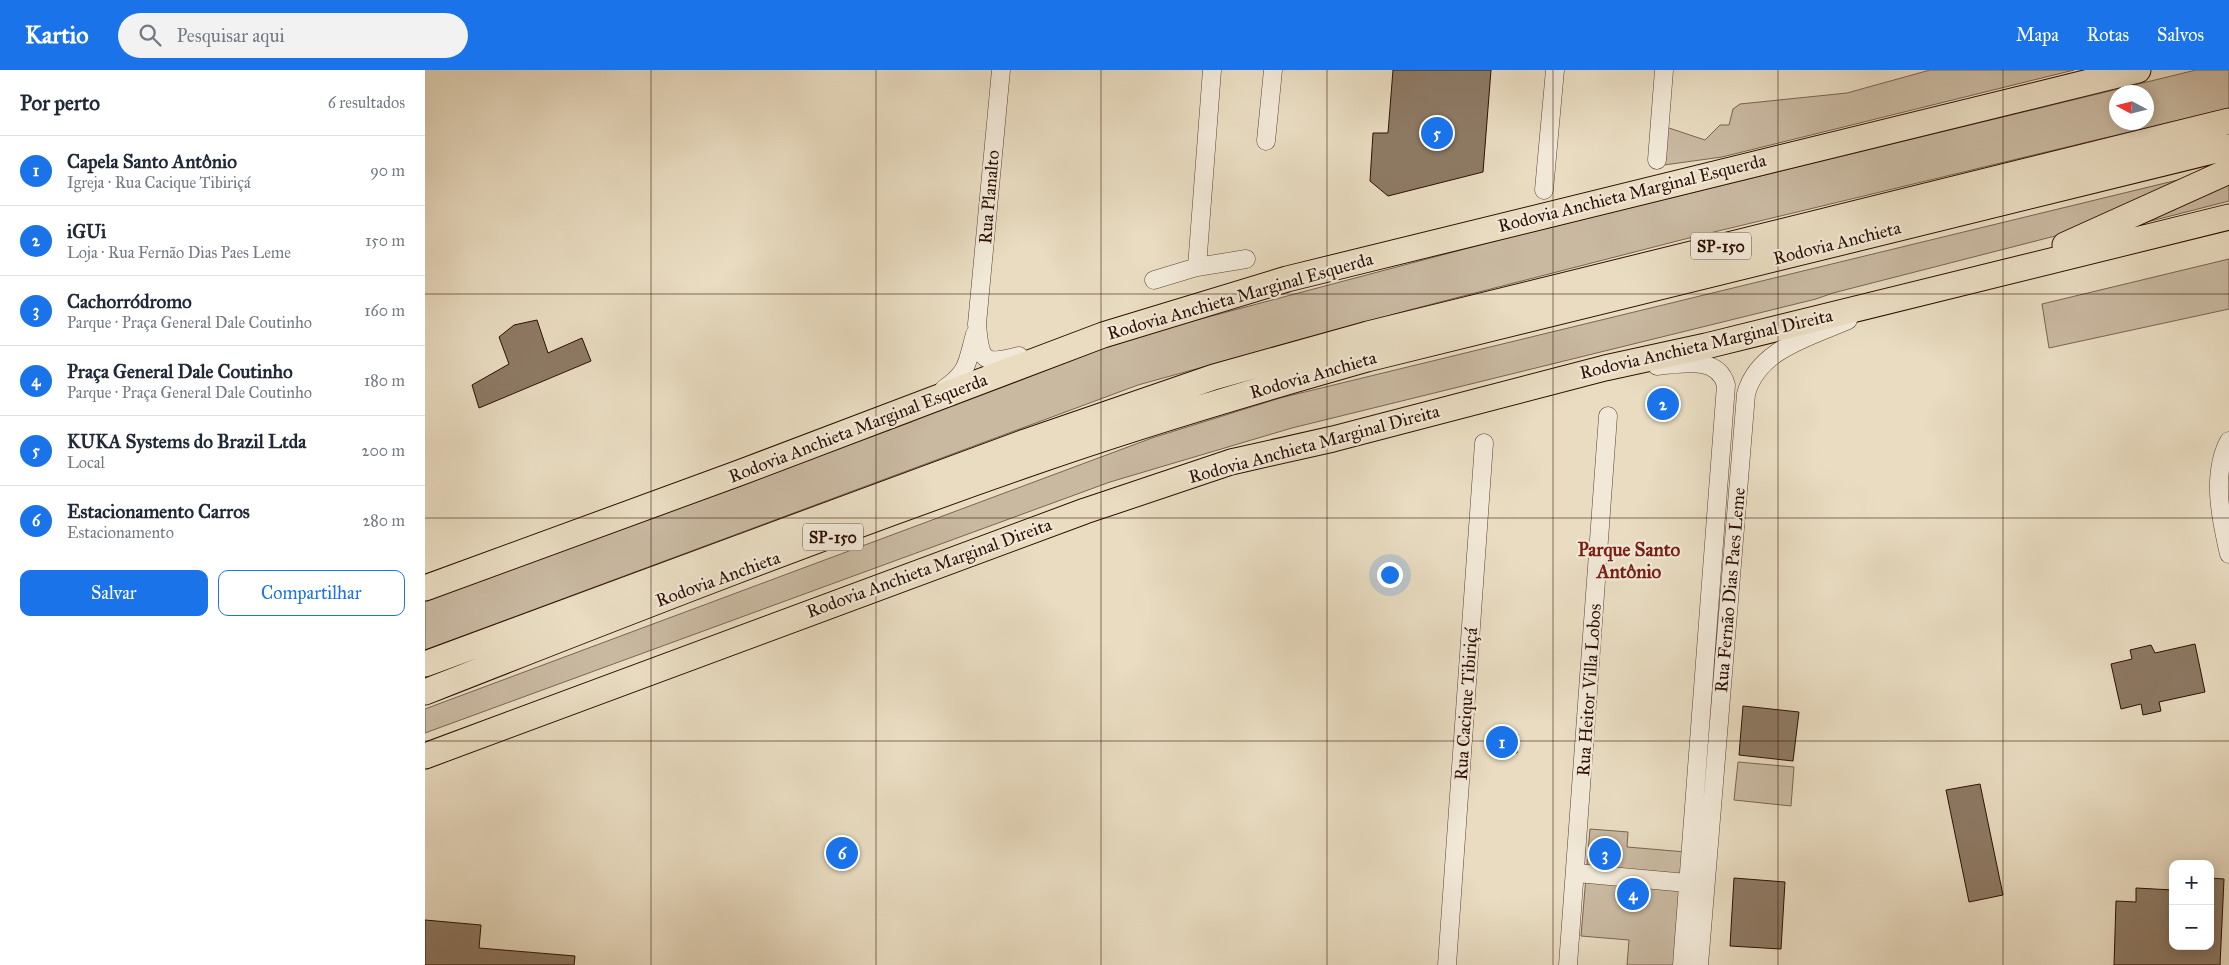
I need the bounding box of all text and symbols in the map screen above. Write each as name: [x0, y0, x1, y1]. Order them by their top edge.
search box: [118, 13, 468, 58]
text: Kartio: [25, 20, 88, 50]
icon: search: [136, 21, 164, 49]
text: Pesquisar aqui: [176, 24, 285, 47]
text: Mapa: [2016, 24, 2059, 46]
text: Rotas: [2087, 24, 2129, 46]
text: Salvos: [2157, 24, 2204, 46]
north arrow: [2109, 85, 2154, 130]
text: Por perto: [20, 90, 100, 116]
text: 6 resultados: [328, 93, 405, 112]
pin: 5: [1421, 114, 1453, 152]
street label: Rua Planalto: [974, 149, 1004, 245]
street label: Rodovia Anchieta Marginal Esquerda: [1496, 149, 1769, 238]
text: Capela Santo Antônio: [67, 150, 237, 173]
text: 1: [33, 161, 39, 180]
text: 90 m: [370, 161, 405, 180]
text: Igreja · Rua Cacique Tibiriçá: [67, 173, 251, 192]
street label: Rodovia Anchieta: [1771, 216, 1903, 269]
text: iGUi: [67, 220, 106, 243]
text: 2: [32, 231, 40, 250]
text: 150 m: [365, 231, 405, 250]
road number: SP-150: [1691, 232, 1751, 260]
text: Loja · Rua Fernão Dias Paes Leme: [67, 243, 291, 262]
street label: Rodovia Anchieta Marginal Esquerda: [1105, 247, 1376, 345]
text: Cachorródromo: [67, 290, 192, 313]
text: 3: [33, 301, 39, 320]
text: 160 m: [364, 301, 405, 320]
street label: Rodovia Anchieta Marginal Direita: [1577, 304, 1835, 385]
text: Parque · Praça General Dale Coutinho: [67, 313, 312, 332]
street label: Rodovia Anchieta: [1247, 346, 1379, 404]
text: Praça General Dale Coutinho: [67, 360, 293, 383]
street label: Rodovia Anchieta Marginal Esquerda: [725, 368, 991, 489]
text: 4: [32, 371, 40, 390]
text: 180 m: [364, 371, 405, 390]
text: Parque · Praça General Dale Coutinho: [67, 383, 312, 402]
pin: 2: [1647, 385, 1679, 423]
street label: Rodovia Anchieta Marginal Direita: [1186, 400, 1443, 489]
text: KUKA Systems do Brazil Ltda: [67, 430, 306, 453]
text: 5: [32, 441, 40, 460]
text: 200 m: [362, 441, 405, 460]
text: Local: [67, 453, 105, 472]
street label: Rua Fernão Dias Paes Leme: [1710, 487, 1750, 693]
text: Estacionamento Carros: [67, 500, 250, 523]
text: 6: [32, 511, 40, 530]
text: 280 m: [362, 511, 405, 530]
street label: Rodovia Anchieta Marginal Direita: [804, 513, 1055, 624]
text: Estacionamento: [67, 523, 174, 542]
road number: SP-150: [803, 524, 863, 551]
district label: Parque Santo Antônio: [1578, 538, 1680, 583]
street label: Rodovia Anchieta: [653, 546, 784, 612]
your location: [1377, 562, 1403, 588]
button: Salvar: [20, 570, 208, 616]
button: Compartilhar: [218, 570, 405, 616]
street label: Rua Heitor Villa Lobos: [1572, 603, 1606, 777]
street label: Rua Cacique Tibiriçá: [1450, 626, 1483, 781]
pin: 1: [1486, 723, 1518, 761]
pin: 6: [826, 834, 858, 872]
pin: 3: [1589, 835, 1621, 873]
map controls: [2169, 860, 2214, 950]
button: +: [2169, 860, 2214, 905]
pin: 4: [1617, 875, 1649, 913]
button: −: [2169, 905, 2214, 950]

